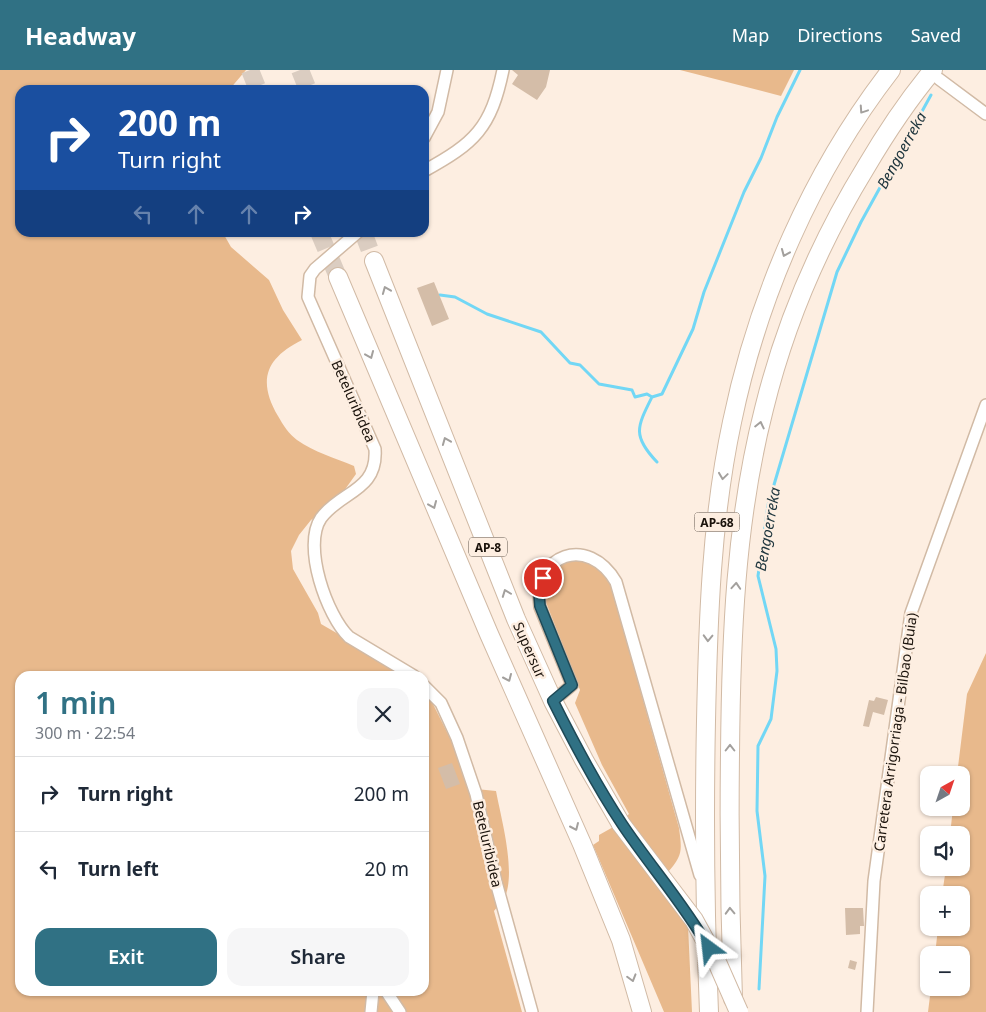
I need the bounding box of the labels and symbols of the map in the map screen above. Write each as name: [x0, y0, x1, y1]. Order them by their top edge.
one-way arrow: [860, 104, 869, 114]
water label: Bengoerreka: [872, 108, 931, 192]
one-way arrow: [781, 248, 792, 257]
one-way arrow: [382, 287, 392, 295]
one-way arrow: [364, 350, 375, 359]
street label: Beteluribidea: [327, 357, 381, 445]
one-way arrow: [754, 421, 765, 430]
one-way arrow: [442, 437, 453, 446]
one-way arrow: [718, 472, 729, 480]
water label: Bengoerreka: [750, 485, 784, 573]
one-way arrow: [427, 500, 438, 509]
road number: AP-68: [694, 512, 740, 532]
road number: AP-8: [469, 538, 507, 557]
pin: [522, 557, 564, 599]
one-way arrow: [731, 582, 742, 590]
one-way arrow: [502, 589, 512, 597]
street label: Carretera Arrigorriaga - Bilbao (Buia): [869, 611, 921, 853]
street label: Supersur: [509, 619, 551, 681]
one-way arrow: [703, 634, 714, 642]
one-way arrow: [502, 673, 513, 682]
one-way arrow: [725, 744, 735, 752]
north arrow: [920, 766, 970, 816]
street label: Beteluribidea: [469, 799, 507, 889]
one-way arrow: [568, 822, 579, 831]
one-way arrow: [725, 907, 735, 914]
position arrow: [682, 921, 734, 973]
one-way arrow: [627, 974, 637, 982]

